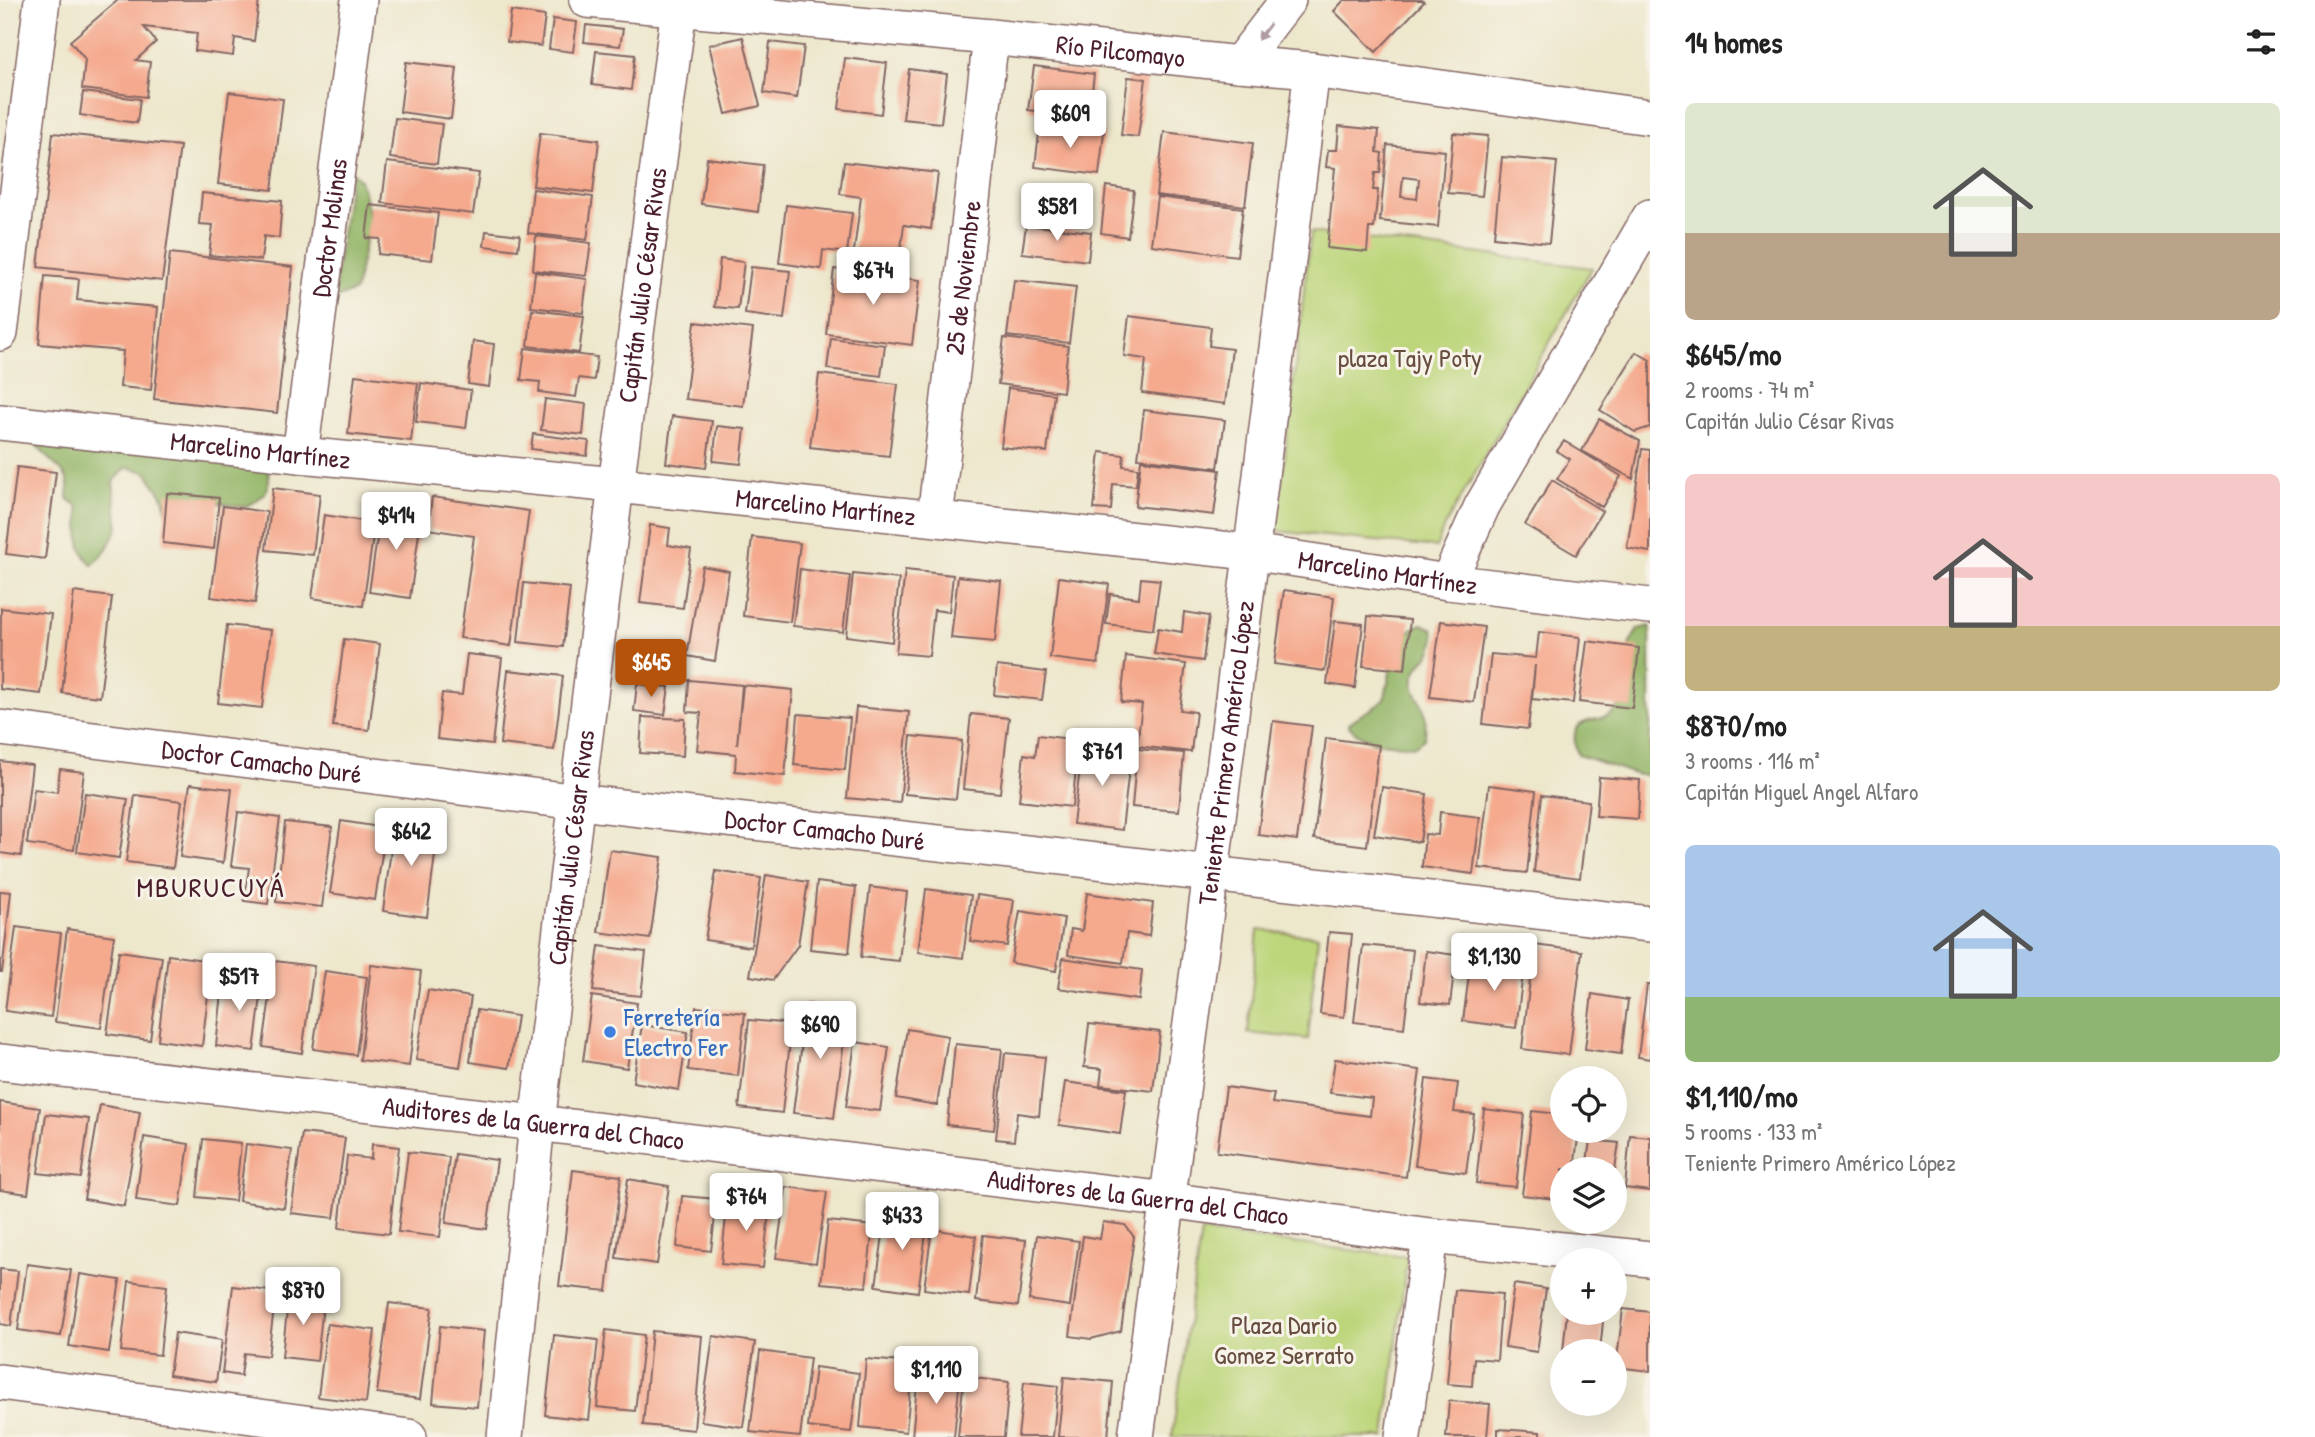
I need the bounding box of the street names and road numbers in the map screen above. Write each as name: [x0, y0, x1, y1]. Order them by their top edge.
street label: Río Pilcomayo: [1054, 26, 1187, 75]
street label: Doctor Molinas: [303, 157, 355, 299]
street label: Capitán Julio César Rivas: [609, 166, 675, 405]
street label: 25 de Noviembre: [936, 198, 989, 357]
street label: Marcelino Martínez: [169, 423, 352, 477]
street label: Marcelino Martínez: [734, 480, 917, 534]
street label: Marcelino Martínez: [1296, 542, 1479, 602]
street label: Teniente Primero Américo López: [1189, 599, 1262, 907]
street label: Capitán Julio César Rivas: [539, 728, 602, 967]
street label: Doctor Camacho Duré: [160, 731, 364, 791]
street label: Doctor Camacho Duré: [723, 801, 927, 858]
street label: Auditores de la Guerra del Chaco: [381, 1088, 686, 1158]
street label: Auditores de la Guerra del Chaco: [985, 1160, 1291, 1233]

